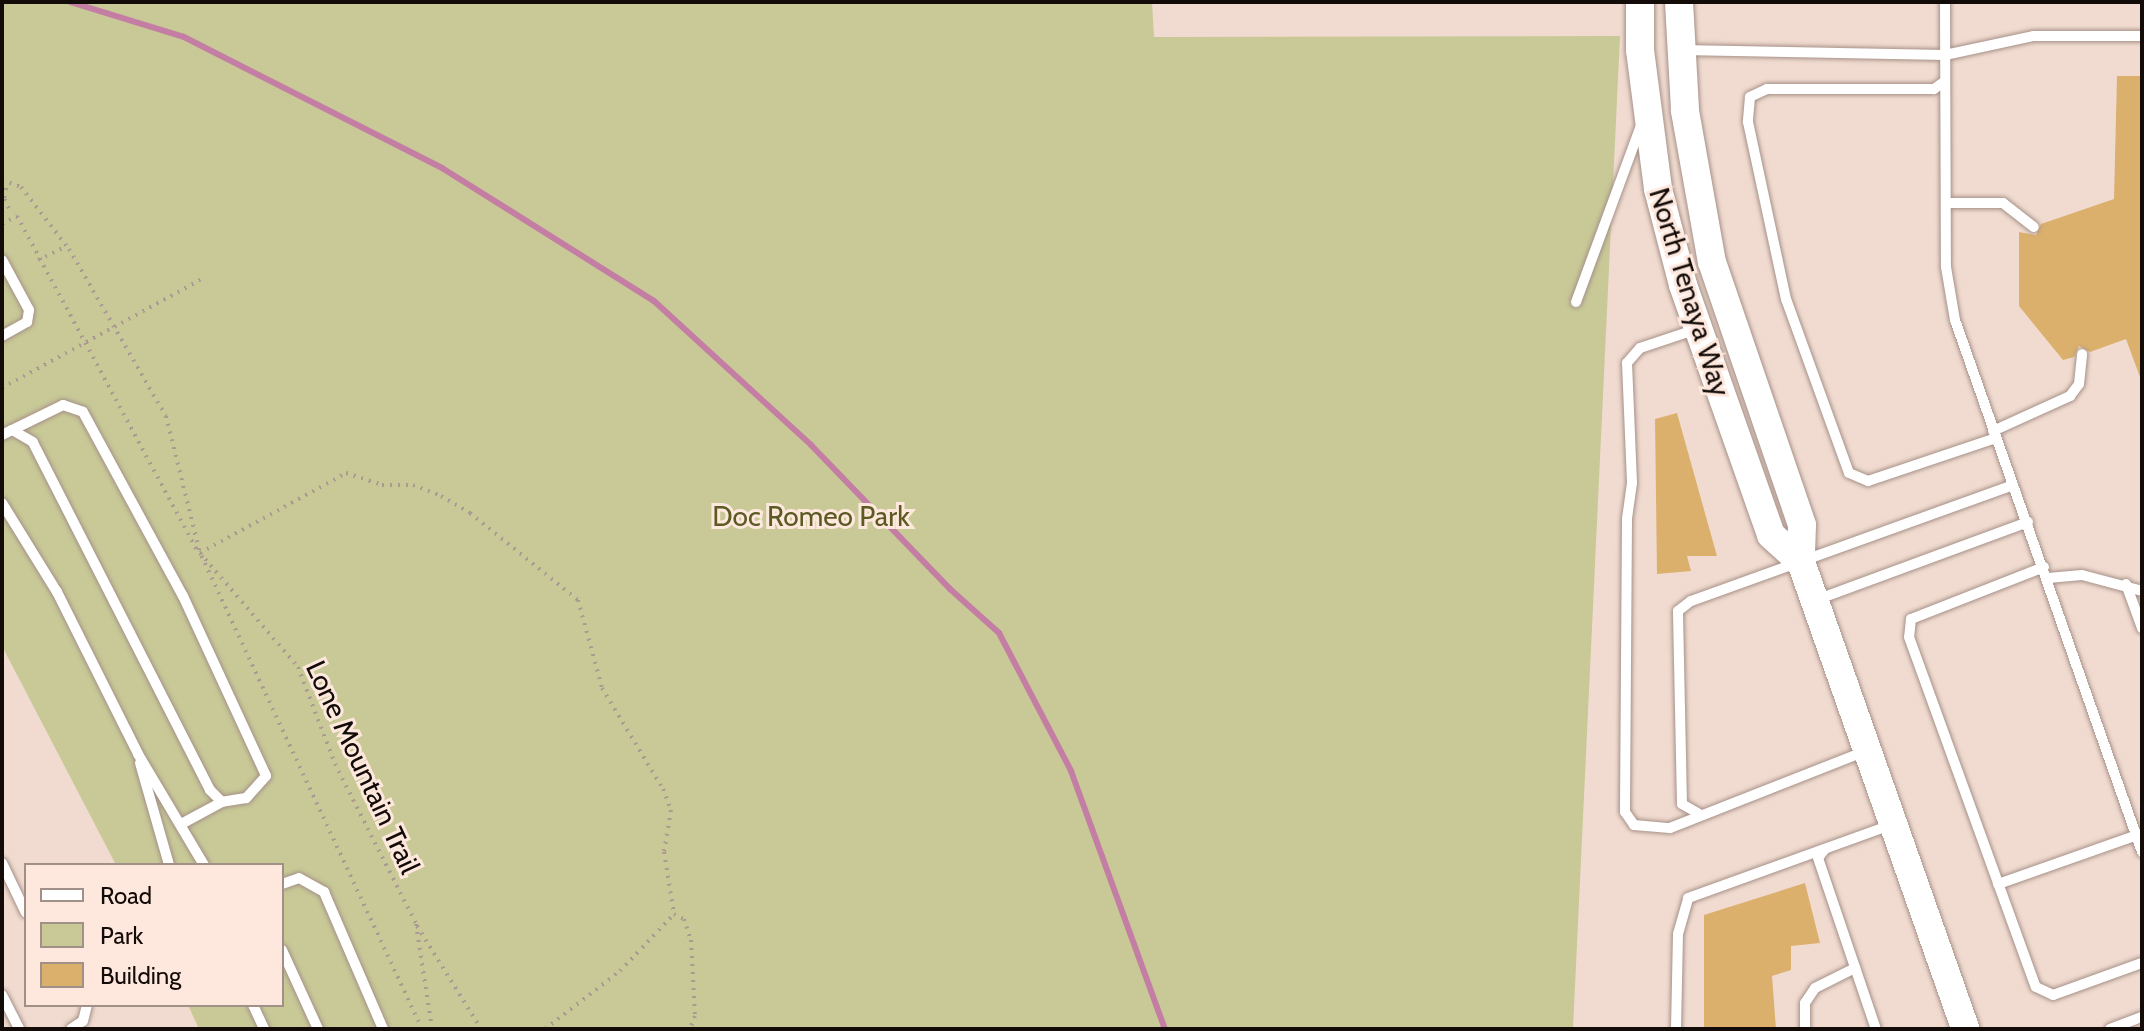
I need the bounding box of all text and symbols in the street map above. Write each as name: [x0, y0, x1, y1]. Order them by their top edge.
street label: North Tenaya Way: [1642, 184, 1738, 400]
park label: Doc Romeo Park: [712, 499, 910, 533]
street label: Lone Mountain Trail: [299, 655, 427, 879]
legend: [24, 863, 284, 1007]
text: Road: [100, 881, 152, 910]
text: Park: [100, 921, 143, 950]
text: Building: [100, 961, 181, 990]

